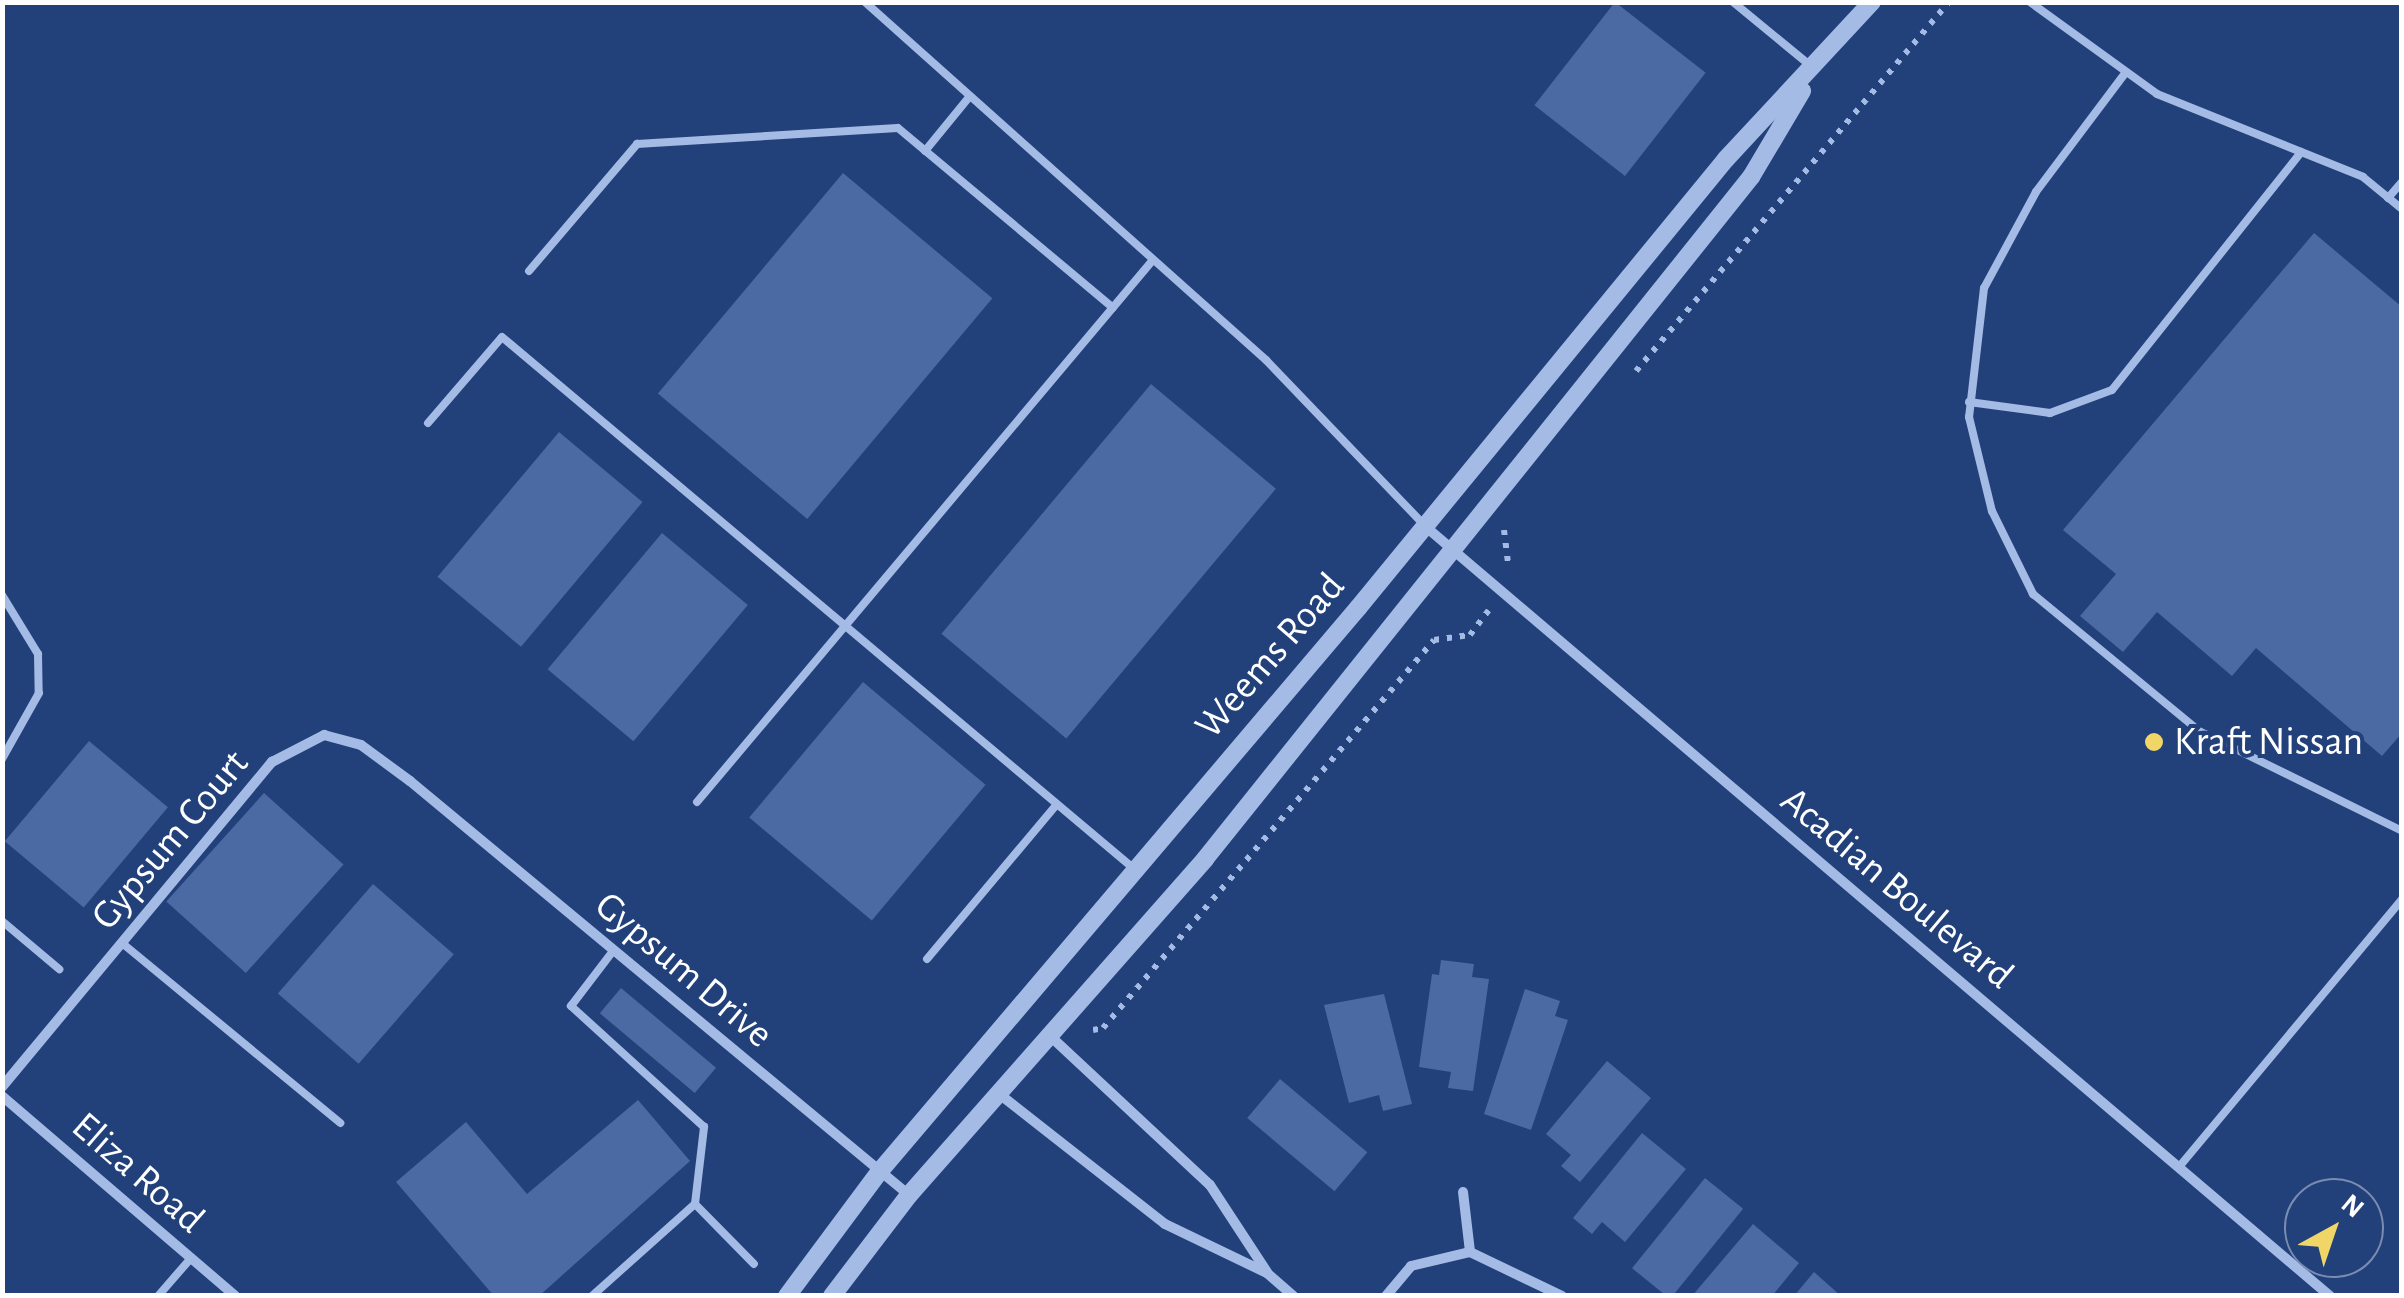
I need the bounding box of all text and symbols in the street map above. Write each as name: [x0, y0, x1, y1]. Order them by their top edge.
street label: Weems Road: [1185, 563, 1355, 749]
place label: Kraft Nissan: [2174, 718, 2363, 766]
marker: Kraft Nissan: [2143, 731, 2165, 753]
street label: Gypsum Court: [81, 741, 259, 939]
street label: Acadian Boulevard: [1771, 777, 2023, 999]
street label: Gypsum Drive: [585, 882, 783, 1058]
street label: Eliza Road: [62, 1102, 214, 1244]
north arrow: [2284, 1178, 2384, 1278]
text: N: [2336, 1190, 2368, 1224]

